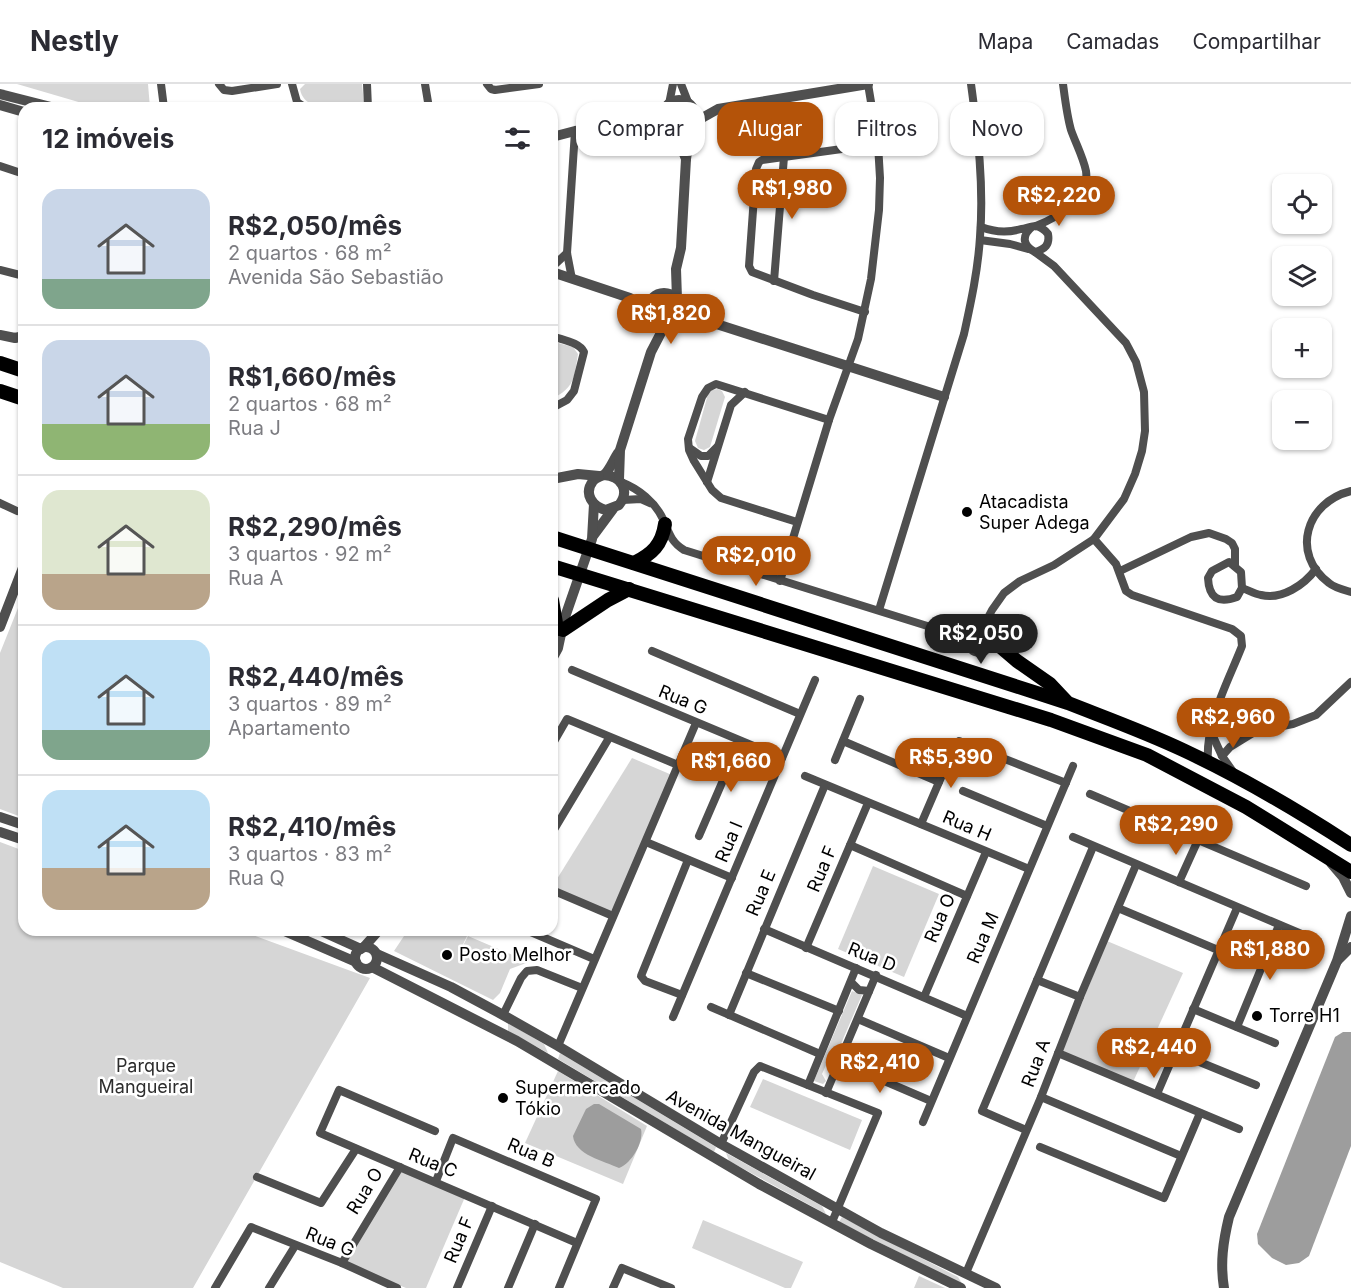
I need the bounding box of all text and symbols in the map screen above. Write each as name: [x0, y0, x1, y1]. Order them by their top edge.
text: Nestly: [30, 24, 119, 58]
text: Mapa: [978, 29, 1033, 54]
text: Camadas: [1066, 29, 1159, 54]
text: Compartilhar: [1192, 29, 1321, 54]
chip: Comprar: [576, 102, 705, 156]
chip: Alugar: [717, 102, 823, 156]
chip: Filtros: [835, 102, 938, 156]
chip: Novo: [950, 102, 1044, 156]
icon: filters: [501, 122, 534, 155]
text: 12 imóveis: [42, 123, 174, 154]
pin: R$1,980: [737, 169, 847, 220]
map controls: [1272, 174, 1332, 450]
button: locate: [1272, 174, 1332, 234]
text: R$1,980: [752, 176, 832, 200]
pin: R$2,220: [1004, 176, 1114, 227]
text: R$2,220: [1017, 183, 1101, 207]
text: R$2,050/mês: [228, 210, 402, 241]
icon: home: [90, 213, 162, 285]
text: 2 quartos · 68 m²: [228, 241, 392, 265]
button: layers: [1272, 246, 1332, 306]
text: Avenida São Sebastião: [228, 265, 444, 289]
pin: R$1,820: [616, 294, 726, 345]
text: R$1,820: [631, 301, 711, 325]
button: +: [1272, 318, 1332, 378]
text: R$1,660/mês: [228, 361, 396, 392]
icon: home: [90, 364, 162, 436]
button: −: [1272, 390, 1332, 450]
text: 2 quartos · 68 m²: [228, 392, 392, 416]
text: Rua J: [228, 416, 281, 440]
place label: Atacadista Super Adega: [979, 491, 1090, 533]
marker: Atacadista Super Adega: [960, 505, 974, 519]
text: R$2,290/mês: [228, 511, 402, 542]
icon: home: [90, 514, 162, 586]
pin: R$2,010: [701, 536, 811, 587]
text: 3 quartos · 92 m²: [228, 542, 392, 566]
text: R$2,010: [716, 543, 796, 567]
text: Rua A: [228, 566, 283, 590]
pin: R$2,050: [926, 614, 1036, 665]
text: R$2,050: [939, 621, 1023, 645]
text: R$2,440/mês: [228, 661, 404, 692]
icon: home: [90, 664, 162, 736]
street label: Rua G: [656, 680, 711, 719]
text: 3 quartos · 89 m²: [228, 692, 392, 716]
pin: R$2,960: [1178, 698, 1288, 749]
text: R$2,960: [1191, 705, 1275, 729]
text: Apartamento: [228, 716, 351, 740]
pin: R$5,390: [896, 738, 1006, 789]
pin: R$1,660: [676, 742, 786, 793]
text: R$5,390: [909, 745, 993, 769]
text: R$1,660: [691, 749, 771, 773]
pin: R$2,290: [1121, 805, 1231, 856]
street label: Rua H: [940, 806, 995, 845]
text: R$2,410/mês: [228, 811, 396, 842]
text: R$2,290: [1134, 812, 1218, 836]
icon: home: [90, 814, 162, 886]
street label: Rua I: [711, 818, 746, 865]
text: 3 quartos · 83 m²: [228, 842, 392, 866]
street label: Rua F: [802, 843, 841, 895]
text: Rua Q: [228, 866, 285, 890]
street label: Rua E: [741, 867, 780, 919]
street label: Rua O: [920, 890, 959, 945]
street label: Rua M: [962, 909, 1003, 967]
pin: R$1,880: [1215, 930, 1325, 981]
street label: Rua D: [845, 937, 899, 976]
text: R$1,880: [1230, 937, 1310, 961]
place label: Posto Melhor: [459, 944, 572, 965]
marker: Posto Melhor: [440, 948, 454, 962]
place label: Torre H1: [1269, 1005, 1340, 1026]
marker: Torre H1: [1250, 1009, 1264, 1023]
pin: R$2,440: [1099, 1028, 1209, 1079]
text: R$2,440: [1111, 1035, 1197, 1059]
street label: Rua A: [1017, 1036, 1054, 1090]
pin: R$2,410: [825, 1043, 935, 1094]
text: R$2,410: [840, 1050, 920, 1074]
park label: Parque Mangueiral: [99, 1055, 193, 1097]
place label: Supermercado Tókio: [515, 1077, 641, 1119]
street label: Avenida Mangueiral: [663, 1085, 820, 1184]
marker: Supermercado Tókio: [496, 1091, 510, 1105]
street label: Rua B: [504, 1133, 558, 1172]
street label: Rua C: [406, 1143, 461, 1182]
street label: Rua O: [342, 1163, 387, 1218]
street label: Rua F: [439, 1214, 478, 1266]
street label: Rua G: [303, 1222, 358, 1261]

